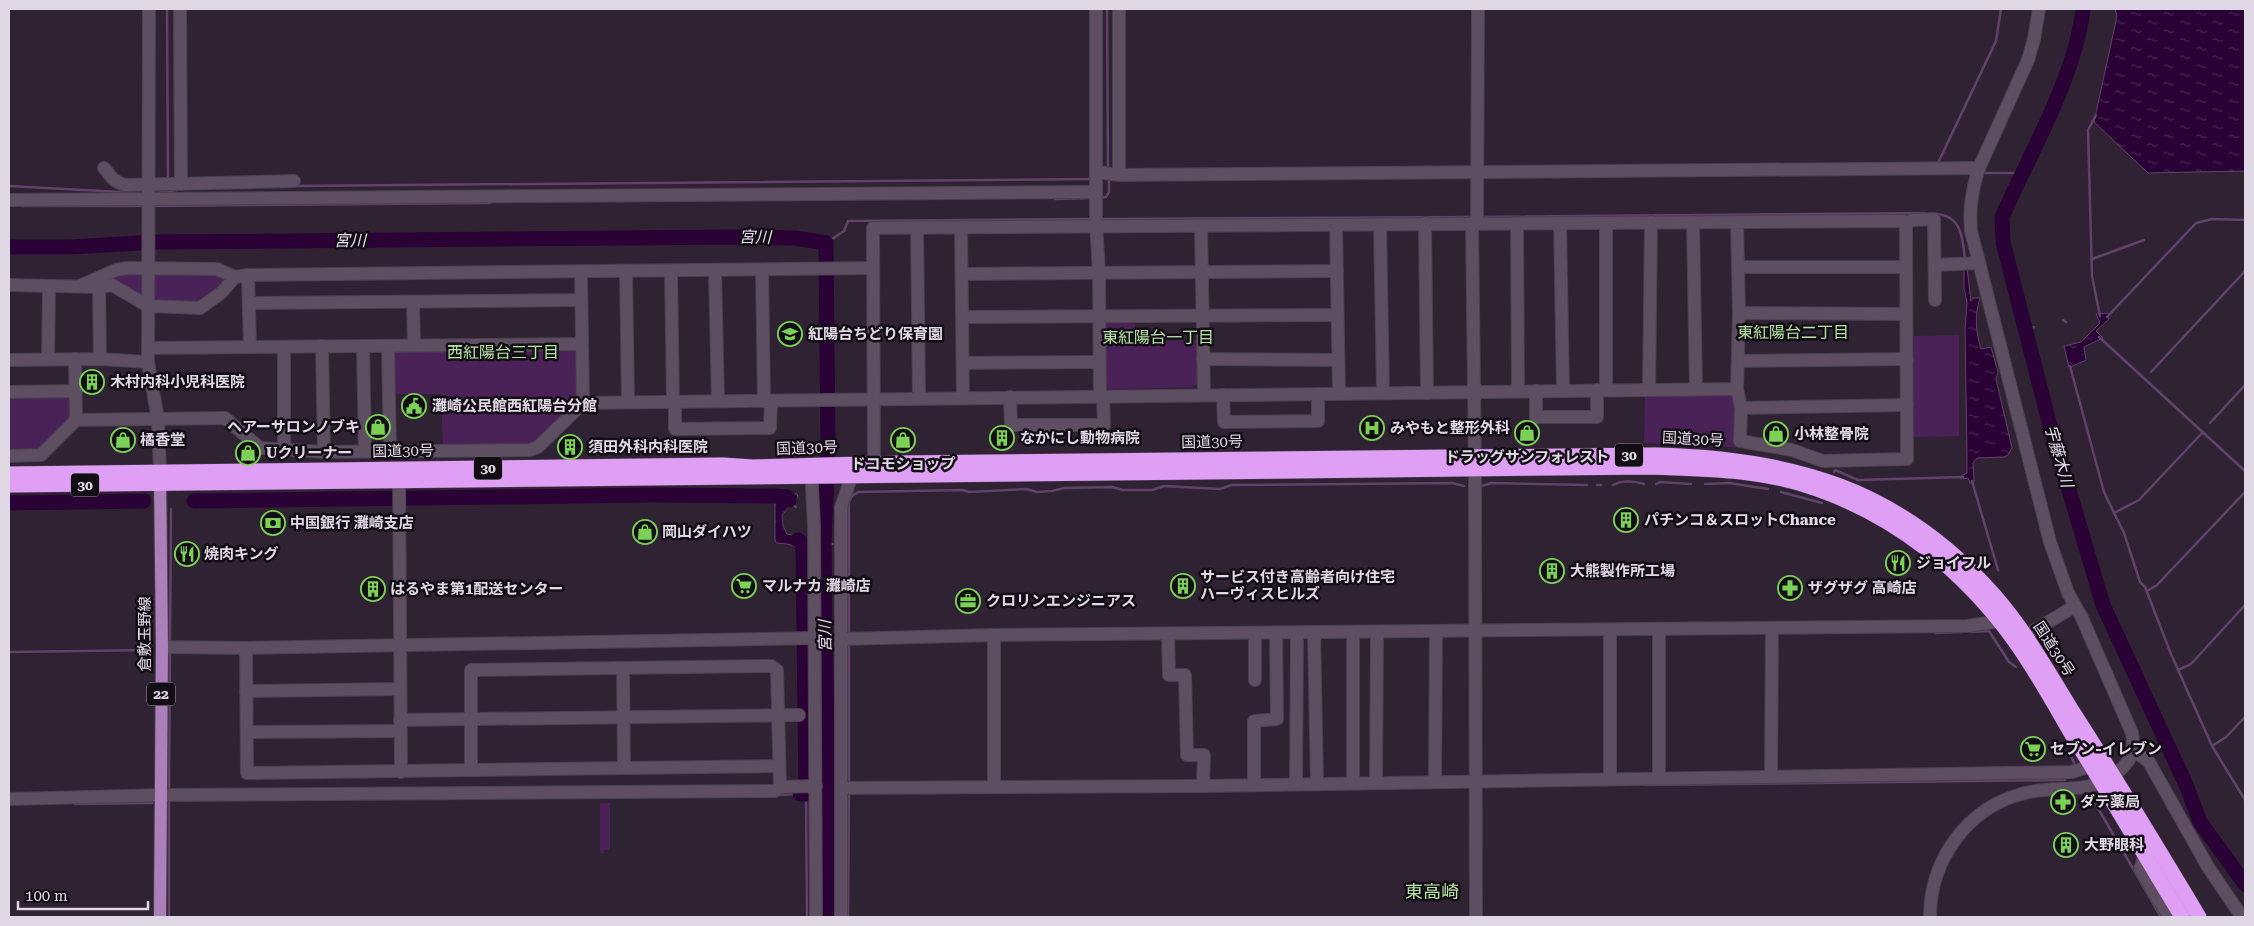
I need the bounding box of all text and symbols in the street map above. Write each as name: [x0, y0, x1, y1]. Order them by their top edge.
water label: 宮川: [739, 227, 773, 247]
water label: 宮川: [334, 231, 368, 250]
school or university icon: 紅陽台ちどり保育園: [777, 321, 803, 347]
district label: 東紅陽台二丁目: [1737, 323, 1849, 342]
place label: 紅陽台ちどり保育園: [808, 325, 943, 343]
district label: 東紅陽台一丁目: [1102, 328, 1214, 347]
district label: 西紅陽台三丁目: [447, 343, 559, 362]
building icon: 木村内科小児科医院: [79, 369, 105, 395]
place label: 木村内科小児科医院: [110, 373, 245, 391]
public building icon: 灘崎公民館西紅陽台分館: [401, 393, 427, 419]
place label: 灘崎公民館西紅陽台分館: [432, 397, 597, 415]
shop icon: ヘアーサロンノブキ: [365, 414, 391, 440]
hospital icon: みやもと整形外科: [1359, 415, 1385, 441]
place label: ヘアーサロンノブキ: [227, 418, 360, 436]
place label: みやもと整形外科: [1390, 419, 1510, 437]
shop icon: ドラッグサンフォレスト: [1514, 420, 1540, 446]
shop icon: 小林整骨院: [1763, 421, 1789, 447]
water label: 宇藤木川: [2041, 423, 2078, 491]
building icon: なかにし動物病院: [989, 425, 1015, 451]
place label: 小林整骨院: [1794, 425, 1869, 443]
shop icon: 橘香堂: [110, 427, 136, 453]
shop icon: ドコモショップ: [890, 427, 916, 453]
street label: 国道30号: [1662, 428, 1724, 450]
place label: なかにし動物病院: [1020, 429, 1140, 447]
place label: 橘香堂: [140, 431, 185, 449]
street label: 国道30号: [1181, 432, 1243, 452]
building icon: 須田外科内科医院: [557, 434, 583, 460]
place label: 須田外科内科医院: [588, 438, 708, 456]
street label: 国道30号: [776, 438, 838, 458]
shop icon: Uクリーナー: [235, 440, 261, 466]
street label: 国道30号: [372, 441, 434, 461]
place label: Uクリーナー: [266, 444, 353, 462]
road number: 30: [1615, 444, 1643, 466]
place label: ドラッグサンフォレスト: [1445, 448, 1609, 466]
place label: ドコモショップ: [850, 455, 956, 473]
road number: 30: [474, 456, 502, 479]
road number: 30: [71, 474, 99, 496]
building icon: パチンコ＆スロットChance: [1613, 507, 1639, 533]
bank icon: 中国銀行 灘崎支店: [260, 510, 286, 536]
place label: パチンコ＆スロットChance: [1644, 511, 1836, 529]
place label: 中国銀行 灘崎支店: [290, 514, 414, 532]
shop icon: 岡山ダイハツ: [632, 519, 658, 545]
place label: 岡山ダイハツ: [662, 523, 752, 541]
restaurant icon: 焼肉キング: [174, 541, 200, 567]
place label: 焼肉キング: [204, 545, 279, 563]
restaurant icon: ジョイフル: [1885, 550, 1911, 576]
place label: ジョイフル: [1916, 554, 1991, 572]
building icon: 大熊製作所工場: [1539, 558, 1565, 584]
place label: 大熊製作所工場: [1570, 562, 1675, 580]
place label: サービス付き高齢者向け住宅 ハーヴィスヒルズ: [1200, 568, 1395, 603]
supermarket icon: マルナカ 灘崎店: [731, 573, 757, 599]
building icon: サービス付き高齢者向け住宅 ハーヴィスヒルズ: [1170, 573, 1196, 599]
pharmacy icon: ザグザグ 高崎店: [1777, 575, 1803, 601]
building icon: はるやま第1配送センター: [360, 576, 386, 602]
place label: マルナカ 灘崎店: [762, 577, 871, 595]
place label: ザグザグ 高崎店: [1808, 579, 1917, 597]
place label: はるやま第1配送センター: [390, 580, 563, 598]
office icon: クロリンエンジニアス: [955, 588, 981, 614]
place label: クロリンエンジニアス: [986, 592, 1136, 610]
street label: 倉敷玉野線: [136, 596, 154, 672]
water label: 宮川: [815, 618, 835, 652]
street label: 国道30号: [2030, 618, 2078, 680]
road number: 22: [147, 682, 175, 706]
supermarket icon: セブン-イレブン: [2020, 736, 2046, 762]
place label: セブン-イレブン: [2050, 740, 2162, 758]
pharmacy icon: ダテ薬局: [2050, 789, 2076, 815]
place label: ダテ薬局: [2080, 793, 2140, 811]
building icon: 大野眼科: [2053, 832, 2079, 858]
place label: 大野眼科: [2084, 836, 2144, 854]
scale bar: [18, 878, 148, 910]
district label: 東高崎: [1405, 881, 1459, 902]
text: 100 m: [25, 887, 68, 905]

